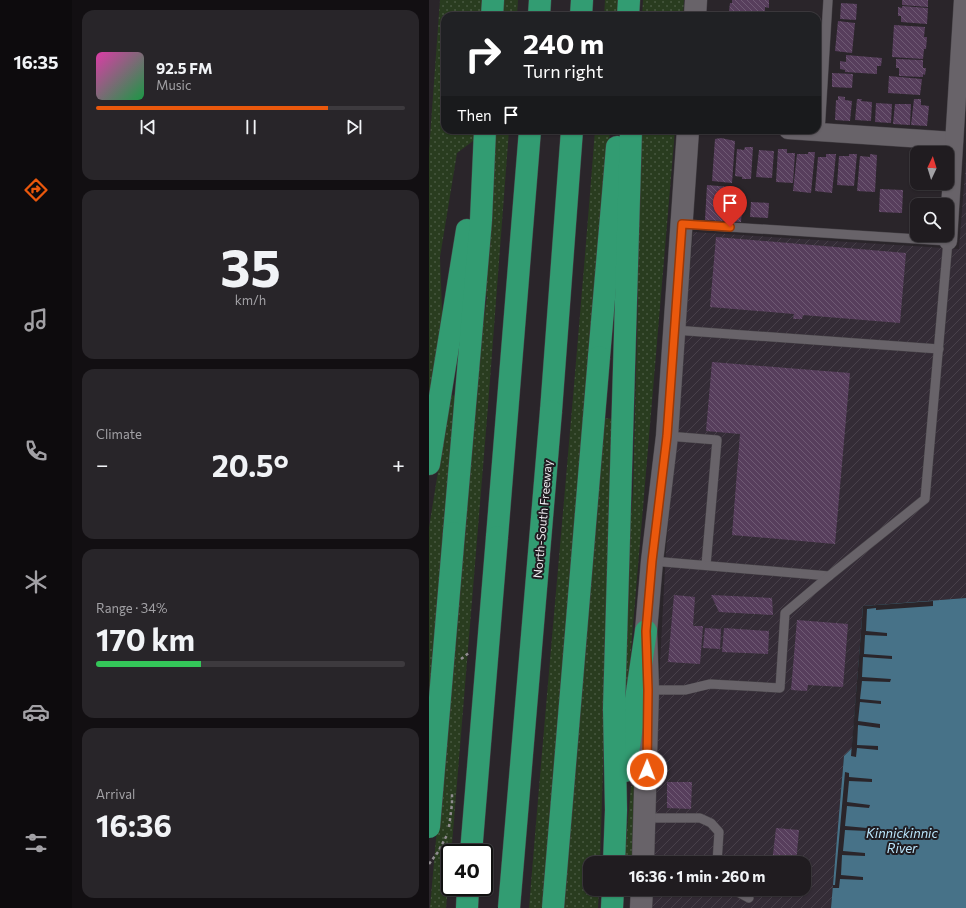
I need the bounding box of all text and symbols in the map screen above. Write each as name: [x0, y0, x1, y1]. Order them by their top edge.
text: 240 m: [523, 26, 604, 60]
icon: right: [457, 28, 509, 80]
text: 16:35: [14, 51, 59, 73]
text: 92.5 FM: [156, 59, 212, 77]
text: Turn right: [523, 60, 603, 82]
text: Music: [156, 77, 191, 93]
icon: arrive: [500, 104, 522, 126]
text: Then: [457, 106, 492, 124]
icon: previous: [137, 116, 159, 138]
icon: pause: [240, 116, 262, 138]
icon: next: [343, 116, 365, 138]
north arrow: [910, 146, 954, 190]
map controls: [910, 146, 954, 242]
icon: directions: [22, 176, 50, 204]
pin: [713, 186, 747, 227]
icon: arrive: [719, 192, 741, 214]
button: search: [910, 198, 954, 242]
text: 35: [220, 234, 281, 298]
text: km/h: [235, 292, 266, 308]
icon: music: [22, 306, 50, 334]
text: Climate: [96, 426, 142, 442]
icon: phone: [22, 437, 50, 465]
text: 20.5°: [212, 446, 289, 483]
text: −: [96, 451, 109, 478]
text: +: [392, 451, 405, 478]
street label: North-South Freeway: [530, 459, 554, 579]
icon: climate: [22, 568, 50, 596]
text: Range · 34%: [96, 600, 167, 616]
text: 170 km: [96, 620, 195, 657]
icon: car: [22, 698, 50, 726]
position arrow: [626, 749, 668, 791]
text: Arrival: [96, 786, 135, 802]
text: 16:36: [96, 806, 172, 843]
water label: Kinnickinnic River: [866, 825, 938, 856]
icon: filters: [22, 829, 50, 857]
speed limit sign: 40: [441, 844, 493, 896]
text: 16:36 · 1 min · 260 m: [629, 867, 765, 885]

